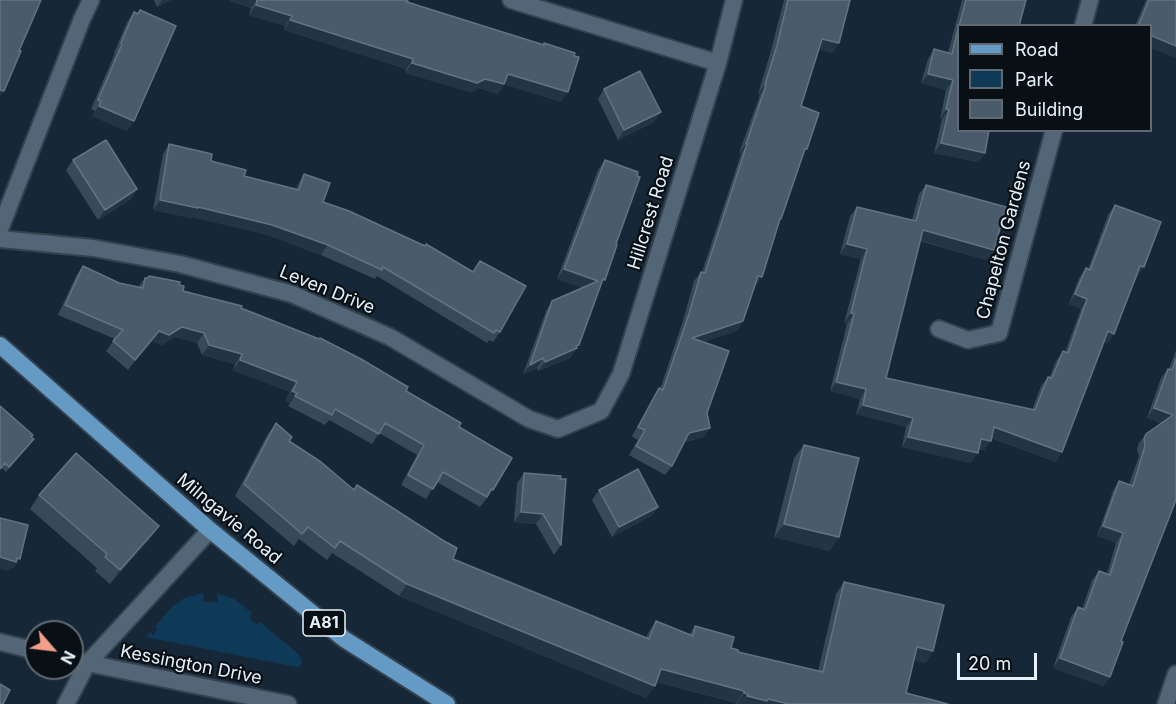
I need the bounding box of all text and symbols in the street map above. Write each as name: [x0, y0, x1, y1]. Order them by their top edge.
legend: [957, 24, 1152, 132]
text: Road: [1015, 39, 1058, 60]
text: Park: [1015, 69, 1054, 90]
text: Building: [1015, 99, 1083, 120]
street label: Hillcrest Road: [623, 154, 679, 272]
street label: Chapelton Gardens: [972, 158, 1036, 322]
street label: Leven Drive: [276, 261, 378, 319]
street label: Milngavie Road: [172, 469, 286, 569]
road number: A81: [303, 610, 345, 636]
north arrow: [24, 620, 84, 680]
street label: Kessington Drive: [118, 641, 264, 689]
scale bar: [960, 641, 1040, 679]
text: N: [56, 647, 80, 668]
text: 20 m: [968, 653, 1011, 674]

